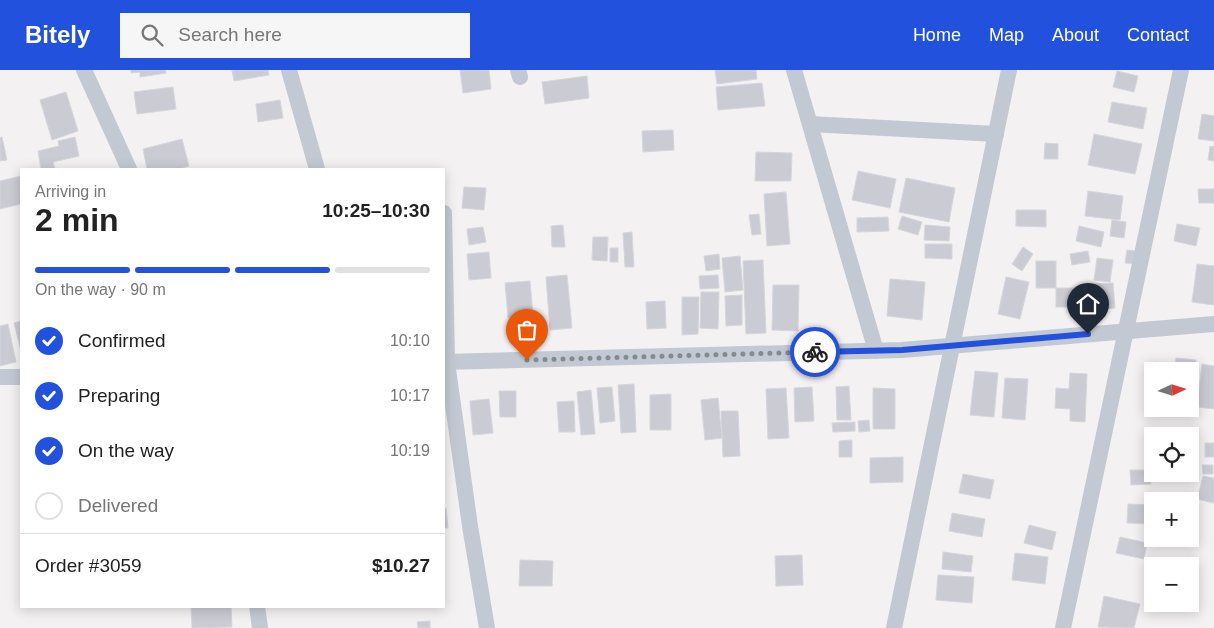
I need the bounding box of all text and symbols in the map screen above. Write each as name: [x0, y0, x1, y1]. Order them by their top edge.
search box: [120, 13, 470, 58]
text: Bitely: [25, 21, 90, 48]
icon: search: [138, 21, 166, 49]
text: Search here: [178, 24, 282, 45]
text: Home: [913, 25, 961, 45]
text: Map: [989, 25, 1024, 45]
text: About: [1052, 25, 1099, 45]
text: Contact: [1127, 25, 1189, 45]
text: Arriving in: [35, 183, 106, 200]
text: 10:25–10:30: [322, 200, 430, 221]
text: 2 min: [35, 202, 119, 238]
text: On the way · 90 m: [35, 281, 166, 298]
pin: [1067, 283, 1109, 334]
icon: home: [1074, 290, 1102, 318]
pin: [506, 309, 548, 360]
icon: bag: [513, 316, 541, 344]
icon: check: [35, 327, 63, 355]
courier: [790, 327, 840, 377]
text: Confirmed: [78, 330, 166, 351]
text: 10:10: [390, 332, 430, 349]
icon: bike: [801, 338, 829, 366]
north arrow: [1144, 362, 1199, 418]
map controls: [1144, 362, 1199, 612]
icon: check: [35, 382, 63, 410]
text: Preparing: [78, 385, 160, 406]
text: 10:17: [390, 387, 430, 404]
button: locate: [1144, 427, 1199, 482]
icon: check: [35, 437, 63, 465]
text: On the way: [78, 440, 174, 461]
text: 10:19: [390, 442, 430, 459]
button: +: [1144, 492, 1199, 547]
text: Delivered: [78, 495, 158, 516]
text: Order #3059: [35, 555, 142, 576]
text: $10.27: [372, 555, 430, 576]
button: −: [1144, 557, 1199, 612]

